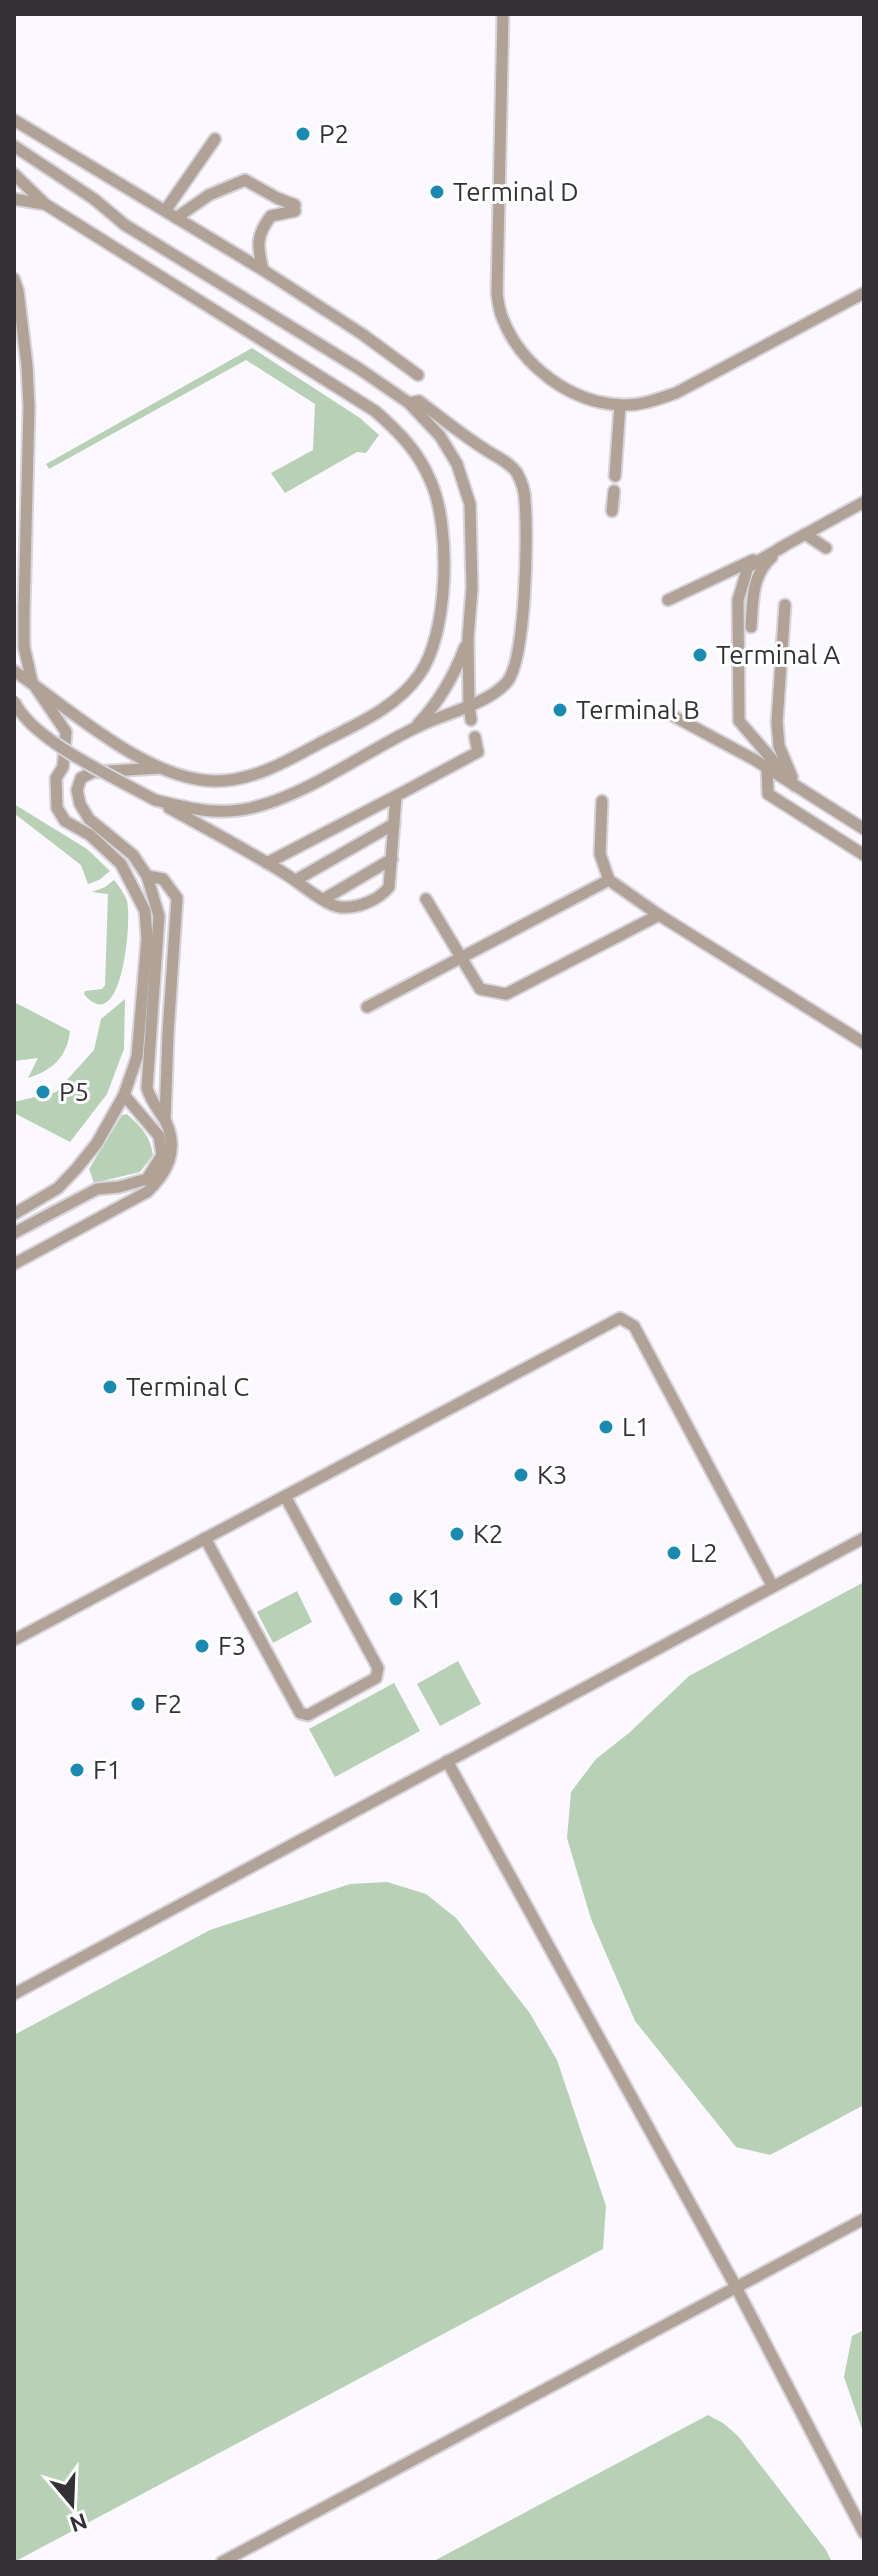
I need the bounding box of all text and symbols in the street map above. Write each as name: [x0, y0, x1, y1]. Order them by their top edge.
place label: P2: [319, 119, 349, 148]
marker: P2: [294, 125, 312, 143]
place label: Terminal D: [453, 177, 579, 206]
marker: Terminal D: [428, 183, 446, 201]
place label: Terminal A: [716, 640, 840, 669]
marker: Terminal A: [691, 646, 709, 664]
place label: Terminal B: [576, 695, 700, 724]
marker: Terminal B: [551, 701, 569, 719]
place label: P5: [59, 1077, 89, 1106]
marker: P5: [34, 1083, 52, 1101]
place label: Terminal C: [126, 1372, 249, 1401]
marker: Terminal C: [101, 1378, 119, 1396]
place label: L1: [622, 1412, 650, 1441]
marker: L1: [597, 1418, 615, 1436]
place label: K3: [537, 1460, 568, 1489]
marker: K3: [512, 1466, 530, 1484]
place label: K2: [473, 1519, 504, 1548]
marker: K2: [448, 1525, 466, 1543]
place label: L2: [690, 1538, 718, 1567]
marker: L2: [665, 1544, 683, 1562]
place label: K1: [412, 1584, 443, 1613]
marker: K1: [387, 1590, 405, 1608]
place label: F3: [218, 1631, 246, 1660]
marker: F3: [193, 1637, 211, 1655]
place label: F2: [154, 1689, 182, 1718]
marker: F2: [129, 1695, 147, 1713]
place label: F1: [93, 1755, 121, 1784]
marker: F1: [68, 1761, 86, 1779]
north arrow: [32, 2464, 112, 2544]
text: N: [67, 2509, 91, 2538]

